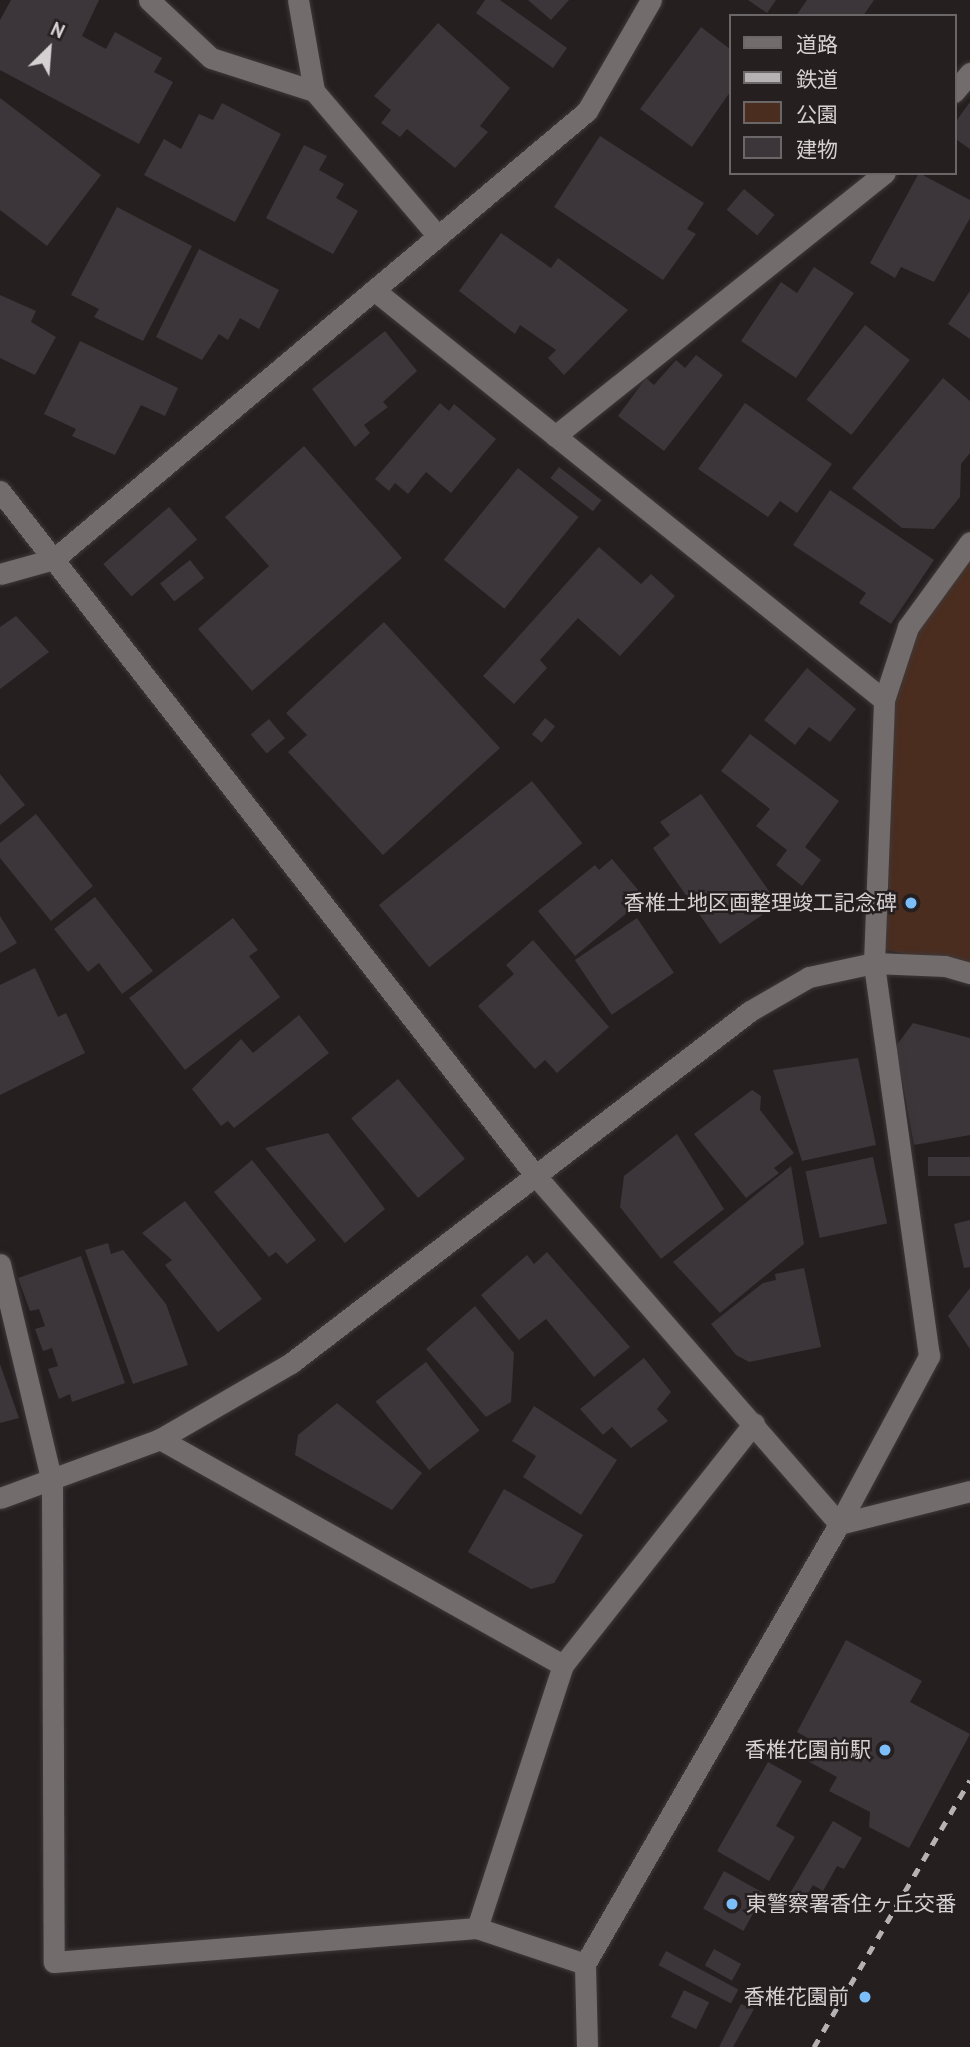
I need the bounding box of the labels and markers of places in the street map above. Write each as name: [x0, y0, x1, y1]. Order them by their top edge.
place label: 香椎土地区画整理竣工記念碑: [624, 890, 897, 916]
marker: 香椎土地区画整理竣工記念碑: [903, 895, 919, 911]
place label: 香椎花園前駅: [745, 1737, 871, 1763]
marker: 香椎花園前駅: [877, 1742, 893, 1758]
place label: 東警察署香住ヶ丘交番: [746, 1891, 956, 1917]
marker: 東警察署香住ヶ丘交番: [724, 1896, 740, 1912]
place label: 香椎花園前: [744, 1984, 849, 2010]
marker: 香椎花園前: [855, 1987, 875, 2007]

